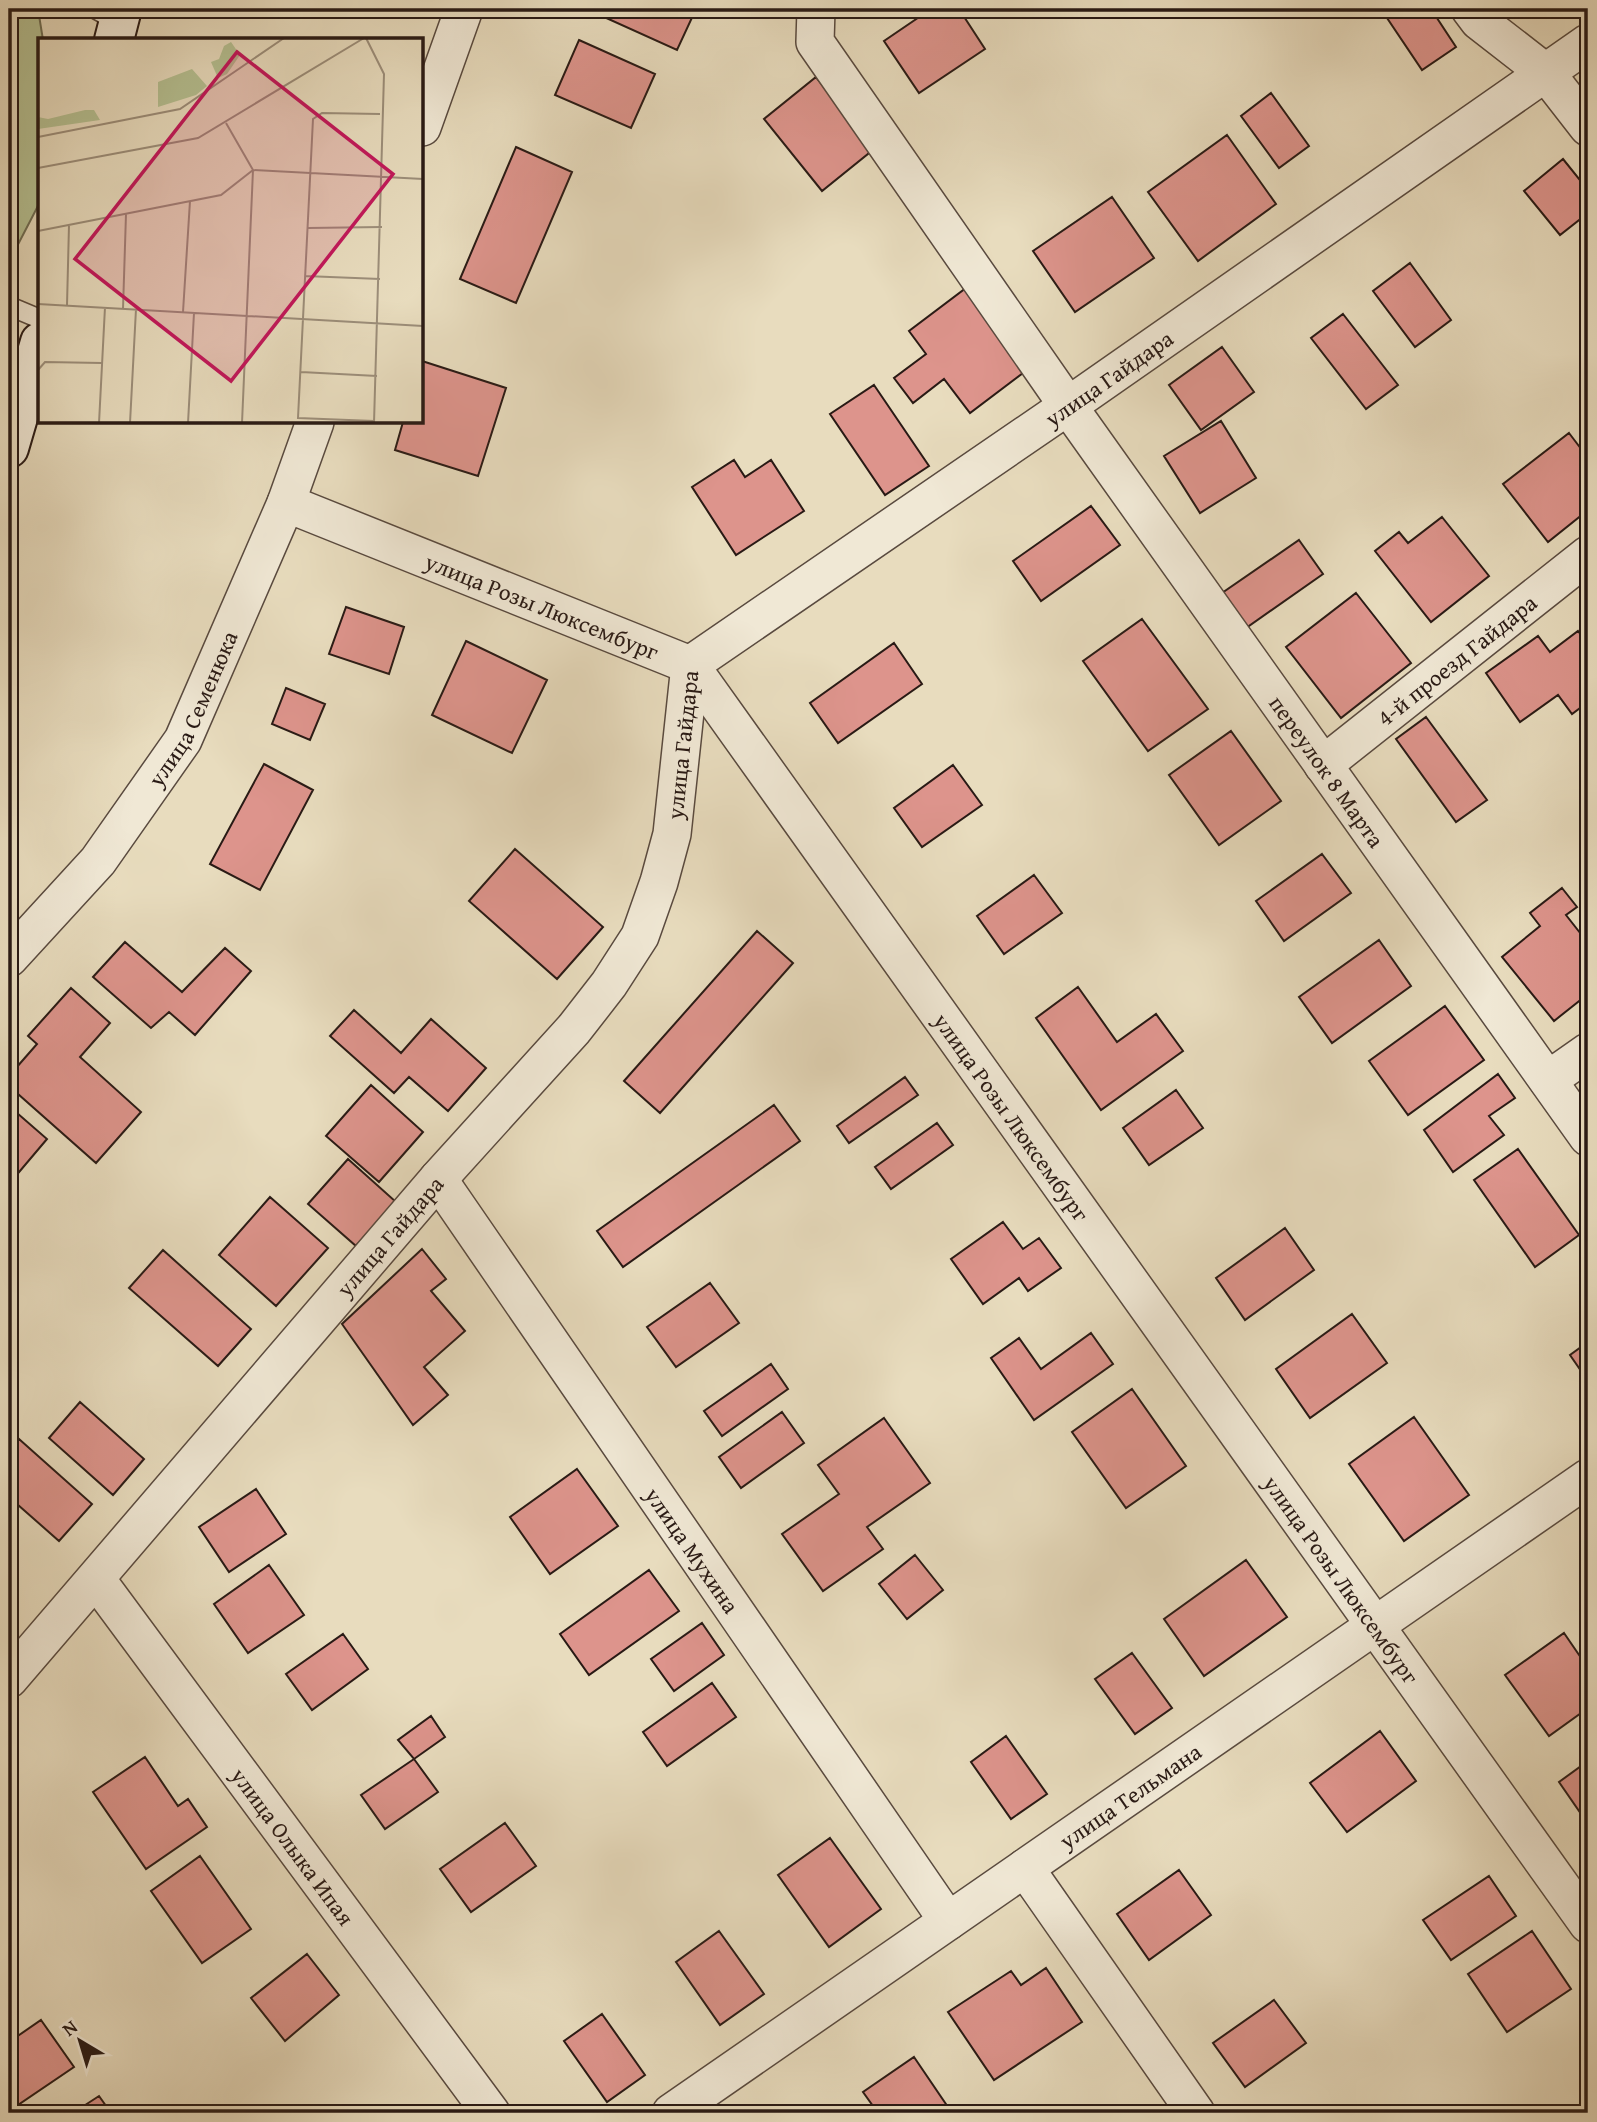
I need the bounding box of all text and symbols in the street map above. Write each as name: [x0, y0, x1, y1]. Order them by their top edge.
inset map: [38, 38, 424, 424]
street label: улица Гайдара: [1037, 321, 1179, 435]
street label: улица Розы Люксембург: [420, 544, 664, 667]
street label: 4-й проезд Гайдара: [1369, 586, 1543, 733]
street label: улица Семенюка: [139, 625, 245, 794]
street label: улица Гайдара: [657, 669, 706, 822]
street label: переулок 8 Марта: [1262, 688, 1393, 854]
street label: улица Розы Люксембург: [926, 1005, 1098, 1228]
street label: улица Гайдара: [327, 1168, 451, 1304]
street label: улица Розы Люксембург: [1256, 1467, 1428, 1690]
street label: улица Мухина: [637, 1479, 748, 1620]
street label: улица Тельмана: [1051, 1734, 1207, 1857]
street label: улица Олыка Ипая: [223, 1759, 363, 1932]
north arrow: [46, 2007, 116, 2076]
text: N: [56, 2012, 83, 2043]

